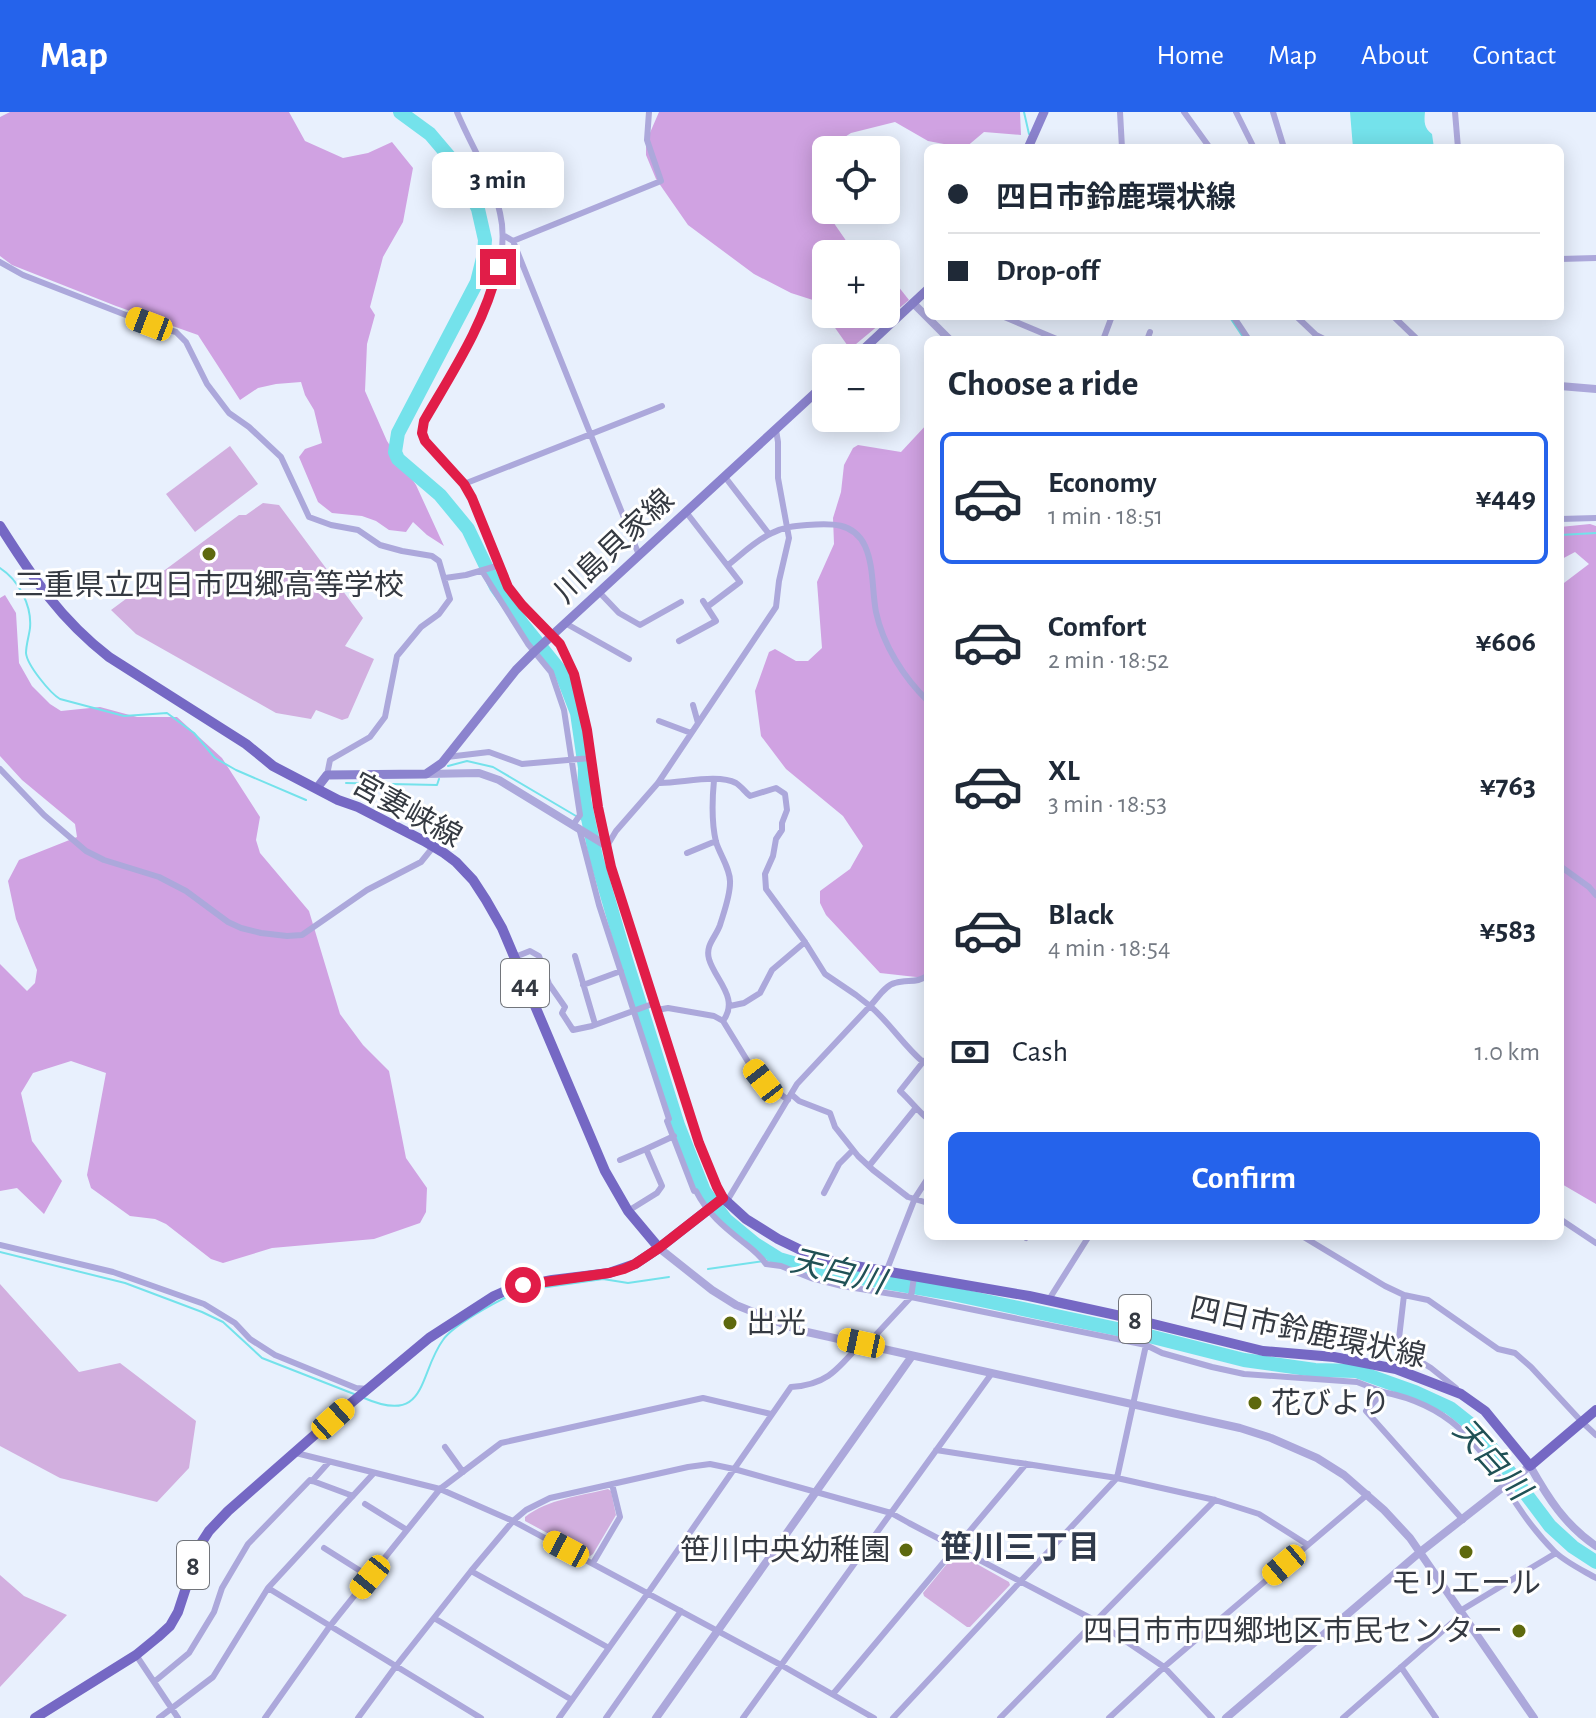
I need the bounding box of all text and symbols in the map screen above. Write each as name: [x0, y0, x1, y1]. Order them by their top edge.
text: Map: [40, 37, 108, 75]
text: Home: [1157, 42, 1224, 70]
text: Map: [1268, 42, 1317, 70]
text: About: [1361, 42, 1429, 70]
text: Contact: [1473, 42, 1556, 70]
map controls: [812, 136, 900, 432]
button: locate: [812, 136, 900, 224]
callout: 3 min: [432, 151, 564, 207]
text: 3 min: [470, 167, 526, 193]
text: 四日市鈴鹿環状線: [996, 183, 1236, 213]
button: +: [812, 240, 900, 328]
route end: [480, 249, 516, 285]
text: Drop-off: [996, 256, 1099, 286]
car: [122, 304, 176, 344]
button: −: [812, 344, 900, 432]
text: Choose a ride: [948, 366, 1138, 402]
icon: car: [952, 462, 1024, 534]
text: Economy: [1048, 468, 1157, 498]
street label: 川島貝家線: [548, 483, 680, 609]
text: ¥449: [1476, 483, 1536, 513]
text: 1 min · 18:51: [1048, 503, 1163, 529]
marker: 三重県立四日市四郷高等学校: [200, 545, 218, 563]
place label: 三重県立四日市四郷高等学校: [14, 569, 404, 601]
icon: car: [952, 606, 1024, 678]
text: Comfort: [1048, 612, 1147, 642]
text: ¥606: [1476, 627, 1536, 657]
text: 2 min · 18:52: [1048, 647, 1169, 673]
icon: car: [952, 750, 1024, 822]
text: XL: [1048, 756, 1080, 786]
street label: 宮妻峡線: [347, 767, 467, 853]
text: ¥763: [1480, 771, 1536, 801]
text: 3 min · 18:53: [1048, 791, 1167, 817]
icon: car: [952, 894, 1024, 966]
text: Black: [1048, 900, 1114, 930]
text: ¥583: [1480, 915, 1536, 945]
text: 4 min · 18:54: [1048, 935, 1170, 961]
road number: 44: [501, 959, 549, 1007]
icon: cash: [948, 1030, 992, 1074]
text: Cash: [1012, 1037, 1068, 1067]
text: 1.0 km: [1474, 1039, 1540, 1065]
car: [739, 1055, 787, 1107]
button: Confirm: [948, 1132, 1540, 1224]
water label: 天白川: [787, 1244, 891, 1300]
route start: [505, 1267, 541, 1303]
street label: 四日市鈴鹿環状線: [1187, 1291, 1429, 1373]
road number: 8: [1119, 1295, 1151, 1343]
place label: 出光: [746, 1307, 806, 1339]
marker: 出光: [721, 1314, 739, 1332]
car: [835, 1326, 887, 1360]
place label: 花びより: [1271, 1388, 1390, 1419]
car: [307, 1394, 359, 1444]
marker: 花びより: [1246, 1394, 1264, 1412]
water label: 天白川: [1447, 1413, 1538, 1508]
car: [539, 1527, 593, 1571]
district label: 笹川三丁目: [940, 1530, 1100, 1564]
place label: 笹川中央幼稚園: [680, 1534, 890, 1566]
car: [1258, 1540, 1310, 1590]
road number: 8: [177, 1541, 209, 1589]
marker: 笹川中央幼稚園: [897, 1541, 915, 1559]
marker: モリエール: [1457, 1543, 1475, 1561]
car: [346, 1551, 394, 1603]
place label: モリエール: [1391, 1569, 1541, 1599]
place label: 四日市市四郷地区市民センター: [1083, 1615, 1503, 1647]
marker: 四日市市四郷地区市民センター: [1510, 1622, 1528, 1640]

